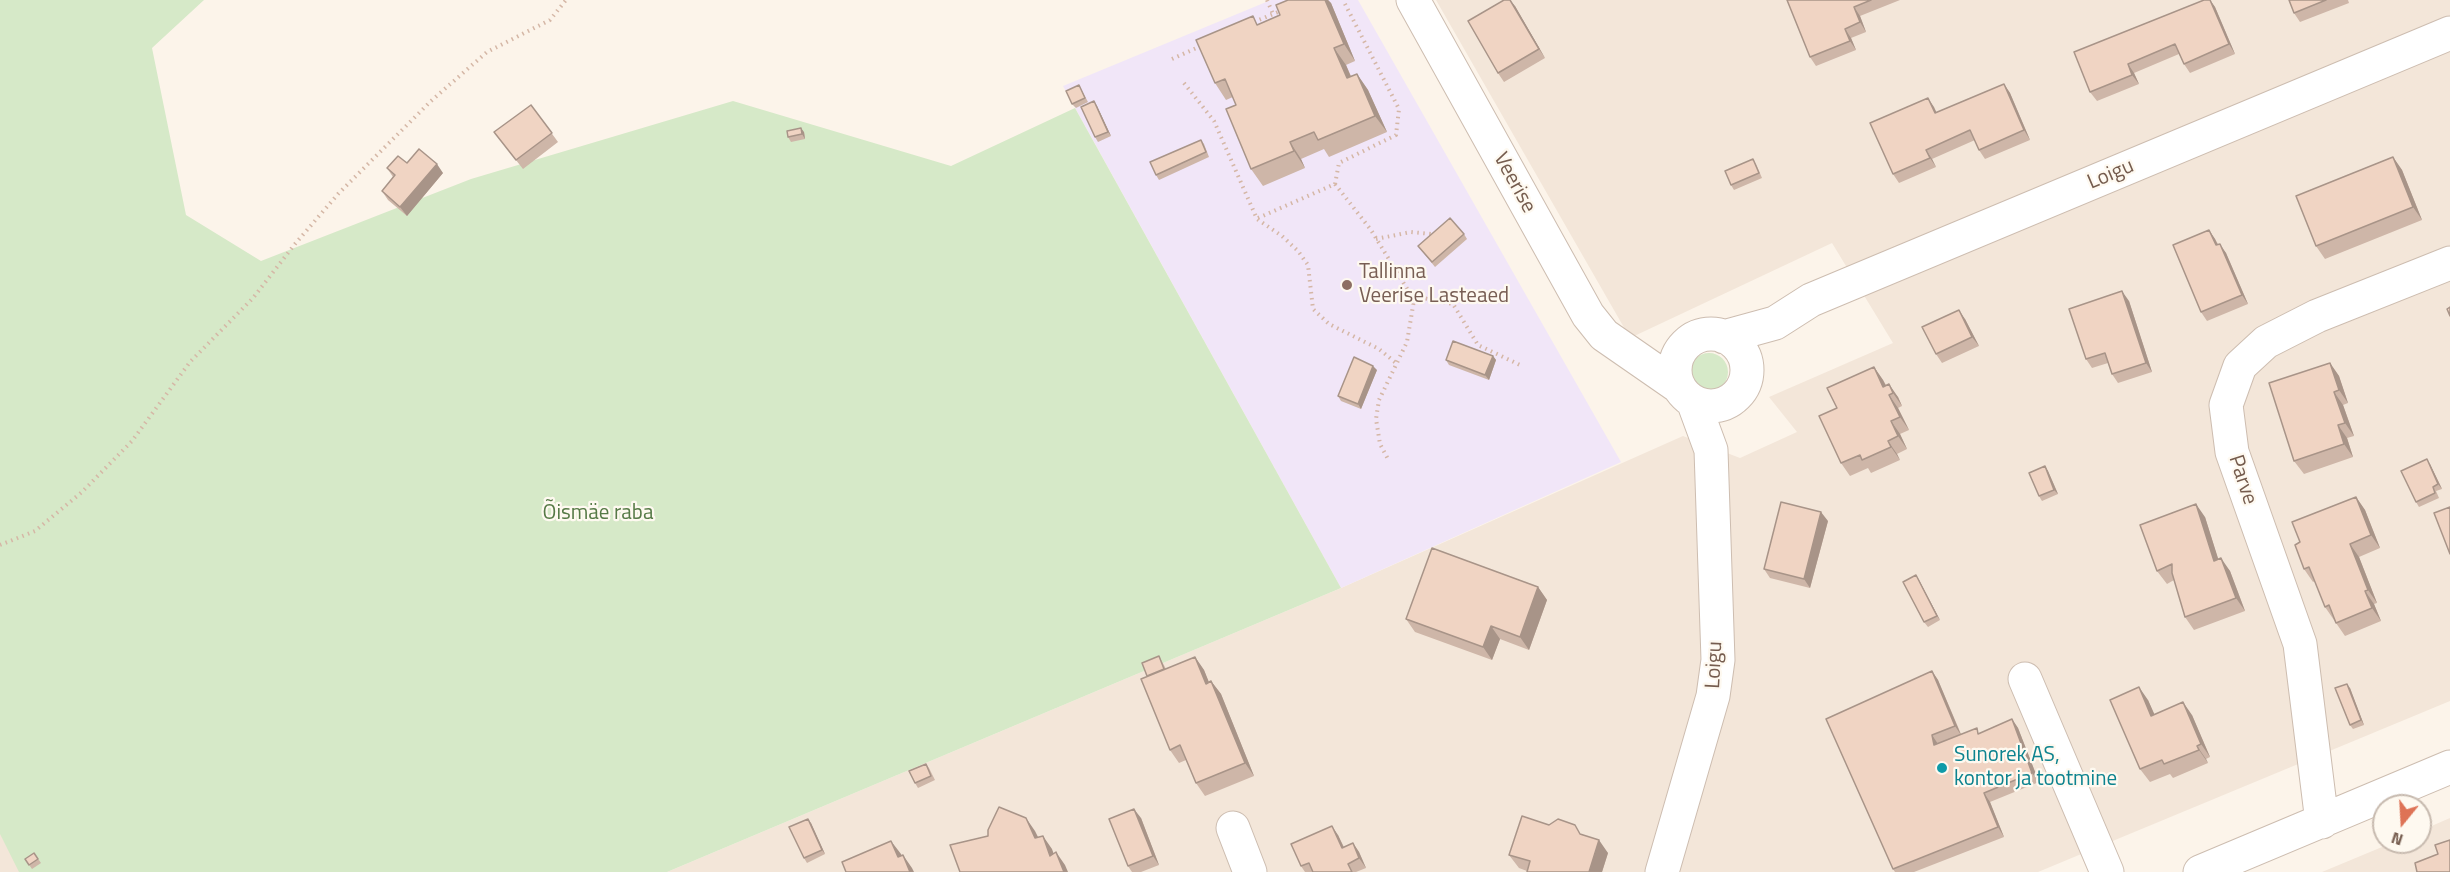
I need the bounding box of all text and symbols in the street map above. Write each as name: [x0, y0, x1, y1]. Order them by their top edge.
street label: Veerise: [1487, 148, 1541, 218]
street label: Loigu: [2084, 154, 2138, 196]
place label: Tallinna Veerise Lasteaed: [1359, 260, 1509, 310]
marker: Tallinna Veerise Lasteaed: [1340, 278, 1354, 292]
street label: Parve: [2222, 452, 2262, 508]
park label: Õismäe raba: [543, 501, 653, 527]
street label: Loigu: [1701, 641, 1729, 689]
place label: Sunorek AS, kontor ja tootmine: [1954, 743, 2117, 793]
marker: Sunorek AS, kontor ja tootmine: [1935, 761, 1949, 775]
north arrow: [2372, 794, 2432, 854]
text: N: [2388, 826, 2406, 852]

